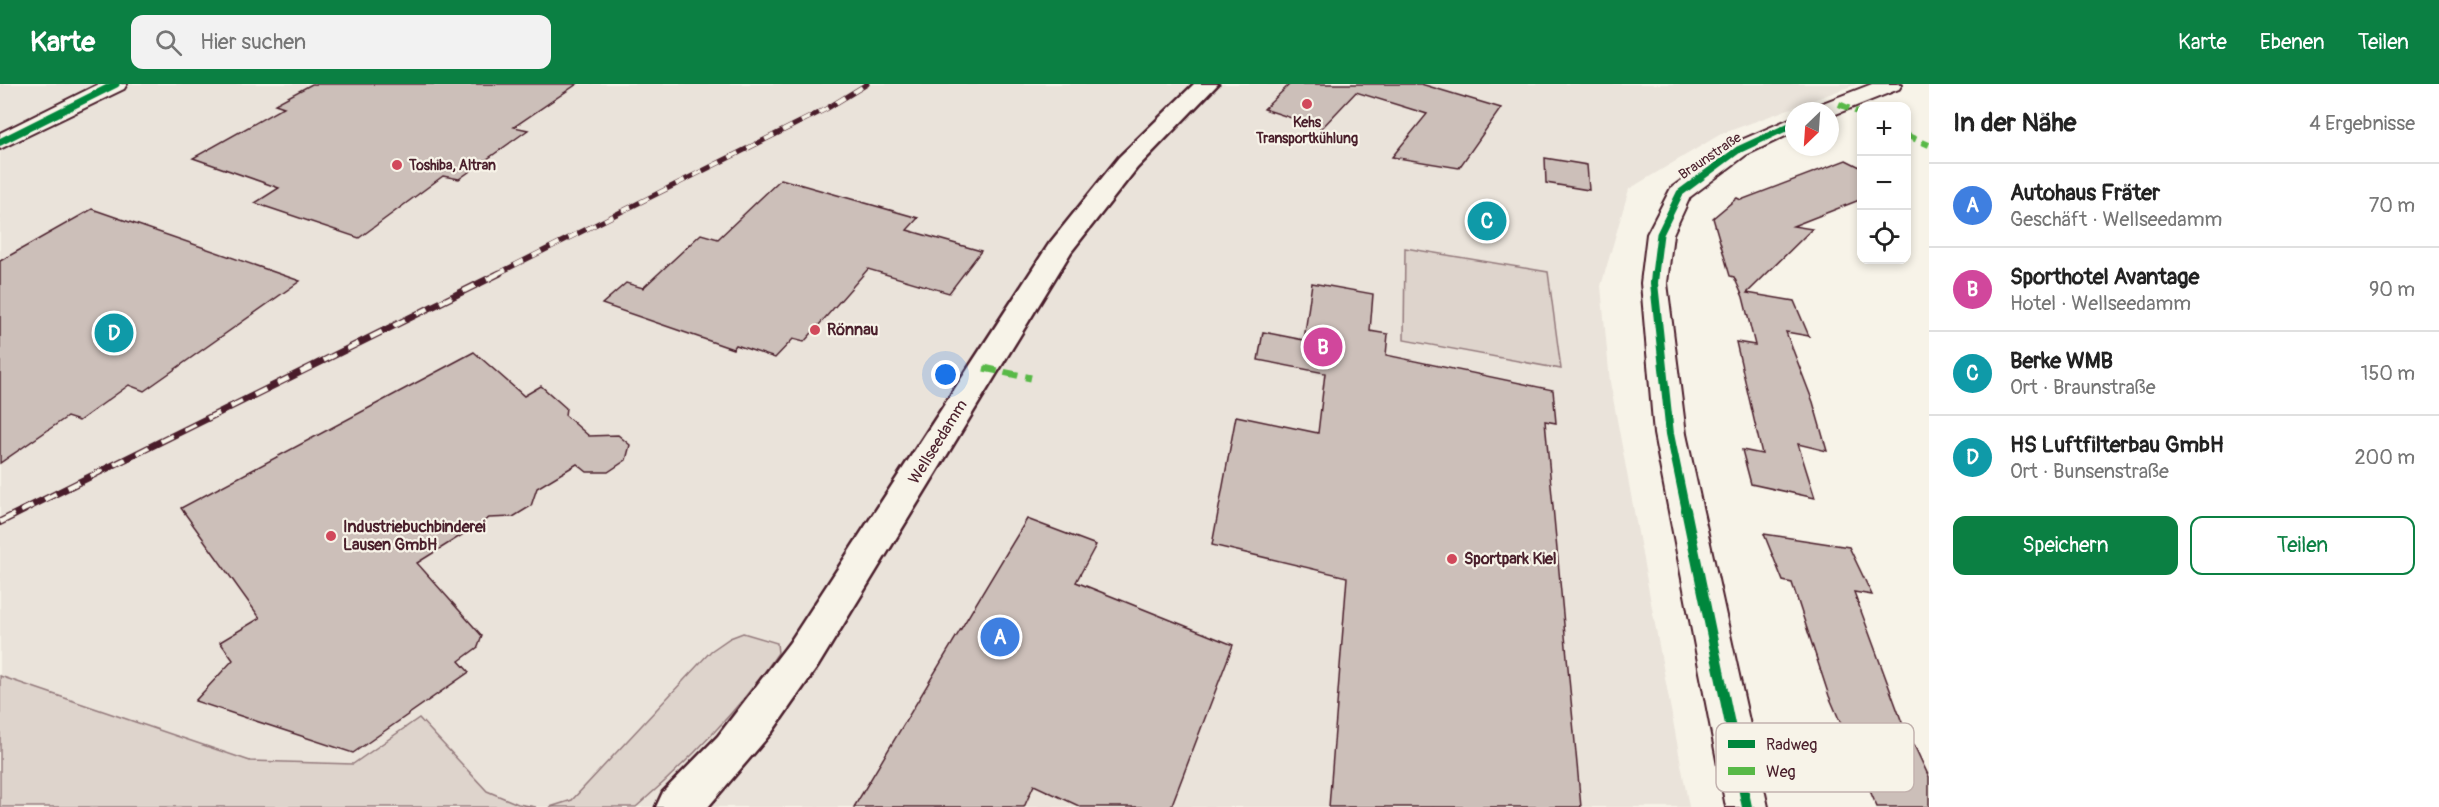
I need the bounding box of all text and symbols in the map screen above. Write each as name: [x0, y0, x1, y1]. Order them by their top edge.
search box: [131, 15, 551, 69]
text: Karte: [30, 25, 95, 60]
icon: search: [152, 26, 185, 59]
text: Hier suchen: [200, 28, 306, 56]
text: Karte: [2178, 29, 2227, 56]
text: Ebenen: [2260, 29, 2325, 56]
text: Teilen: [2358, 29, 2409, 56]
marker: Kehs Transportkühlung: [1300, 97, 1314, 111]
north arrow: [1785, 102, 1839, 156]
map controls: [1857, 102, 1911, 264]
button: +: [1857, 102, 1911, 156]
text: In der Nähe: [1953, 107, 2076, 139]
text: 4 Ergebnisse: [2309, 111, 2415, 136]
place label: Kehs Transportkühlung: [1255, 114, 1358, 147]
street label: Braunstraße: [1675, 129, 1745, 183]
button: −: [1857, 156, 1911, 210]
place label: Toshiba, Altran: [408, 157, 496, 174]
marker: Toshiba, Altran: [390, 158, 404, 172]
text: Autohaus Fräter: [2010, 179, 2160, 207]
text: A: [1966, 193, 1979, 218]
text: 70 m: [2369, 193, 2415, 218]
pin: C: [1468, 198, 1506, 244]
text: Geschäft · Wellseedamm: [2010, 207, 2222, 232]
button: locate: [1857, 210, 1911, 264]
text: Sporthotel Avantage: [2010, 263, 2199, 291]
text: B: [1967, 277, 1978, 302]
text: 90 m: [2369, 277, 2415, 302]
text: Hotel · Wellseedamm: [2010, 291, 2191, 316]
pin: D: [94, 310, 134, 356]
place label: Rönnau: [827, 320, 878, 340]
marker: Rönnau: [808, 323, 822, 337]
pin: B: [1304, 324, 1342, 370]
text: Berke WMB: [2010, 347, 2113, 375]
your location: [931, 360, 960, 389]
text: C: [1966, 361, 1979, 386]
text: 150 m: [2361, 361, 2415, 386]
text: Ort · Braunstraße: [2010, 375, 2156, 400]
street label: Wellseedamm: [904, 396, 972, 488]
text: HS Luftfilterbau GmbH: [2010, 431, 2224, 459]
text: D: [1966, 445, 1979, 470]
text: 200 m: [2354, 445, 2415, 470]
text: Ort · Bunsenstraße: [2010, 459, 2169, 484]
button: Speichern: [1953, 516, 2178, 575]
button: Teilen: [2190, 516, 2415, 575]
place label: Industriebuchbinderei Lausen GmbH: [343, 517, 486, 555]
marker: Industriebuchbinderei Lausen GmbH: [324, 529, 338, 543]
place label: Sportpark Kiel: [1464, 549, 1557, 569]
marker: Sportpark Kiel: [1445, 552, 1459, 566]
pin: A: [980, 614, 1020, 660]
legend: [1716, 723, 1914, 792]
text: Radweg: [1766, 735, 1817, 755]
text: Weg: [1766, 762, 1796, 782]

